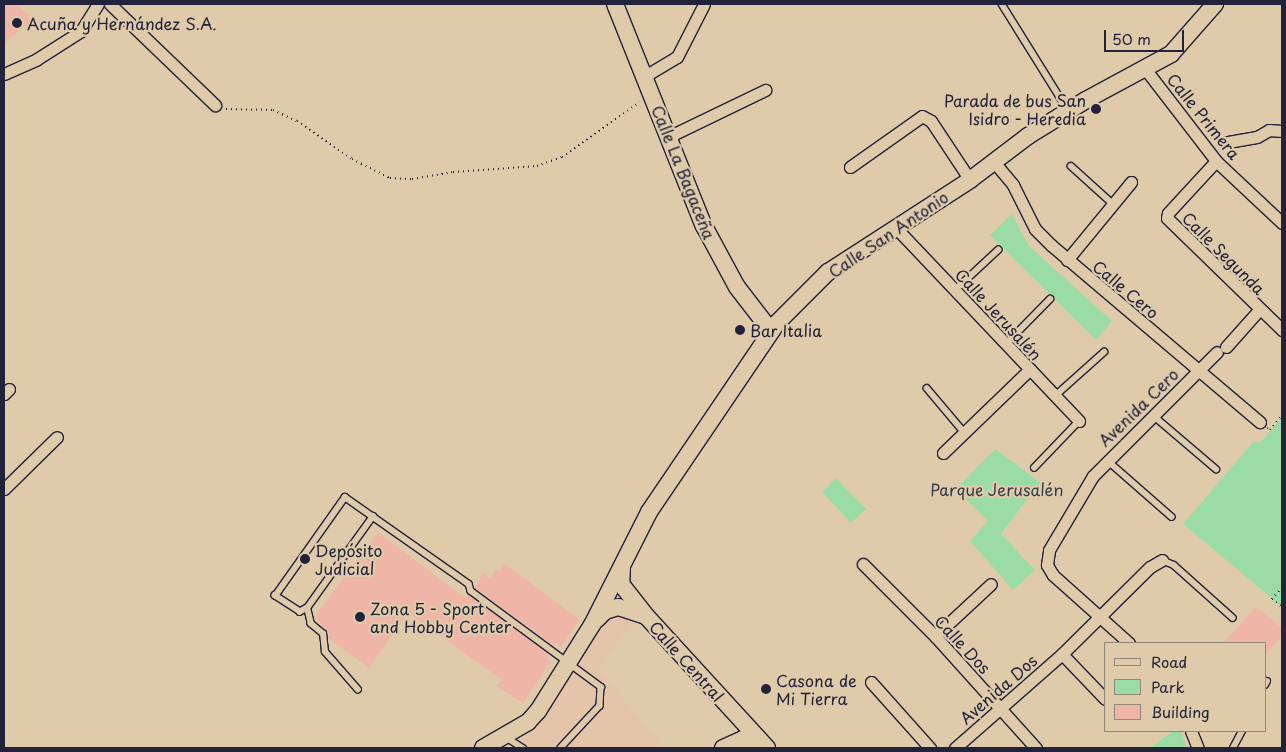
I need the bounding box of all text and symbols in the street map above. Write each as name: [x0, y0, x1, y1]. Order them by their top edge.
place label: Acuña y Hernández S.A.: [27, 13, 216, 33]
marker: Acuña y Hernández S.A.: [11, 17, 23, 29]
scale bar: [1106, 20, 1186, 52]
text: 50 m: [1112, 27, 1151, 50]
street label: Calle Primera: [1163, 69, 1245, 163]
place label: Parada de bus San Isidro - Heredia: [944, 90, 1086, 128]
street label: Calle La Bagaceña: [648, 102, 720, 242]
marker: Parada de bus San Isidro - Heredia: [1090, 103, 1102, 115]
street label: Calle San Antonio: [825, 187, 951, 281]
street label: Calle Segunda: [1178, 207, 1270, 299]
street label: Calle Cero: [1089, 256, 1163, 322]
street label: Calle Jerusalén: [951, 264, 1047, 364]
place label: Bar Italia: [750, 320, 823, 340]
marker: Bar Italia: [734, 324, 746, 336]
street label: Avenida Cero: [1094, 364, 1182, 450]
park label: Parque Jerusalén: [930, 479, 1064, 499]
place label: Depósito Judicial: [315, 540, 382, 578]
marker: Depósito Judicial: [299, 553, 311, 565]
place label: Zona 5 - Sport and Hobby Center: [370, 598, 512, 636]
marker: Zona 5 - Sport and Hobby Center: [354, 611, 366, 623]
street label: Calle Dos: [931, 611, 995, 677]
street label: Calle Central: [646, 617, 728, 705]
legend: [1104, 642, 1266, 732]
street label: Avenida Dos: [956, 650, 1040, 728]
text: Road: [1151, 650, 1187, 673]
place label: Casona de Mi Tierra: [776, 670, 856, 708]
text: Park: [1151, 675, 1185, 698]
marker: Casona de Mi Tierra: [760, 683, 772, 695]
text: Building: [1151, 700, 1210, 723]

